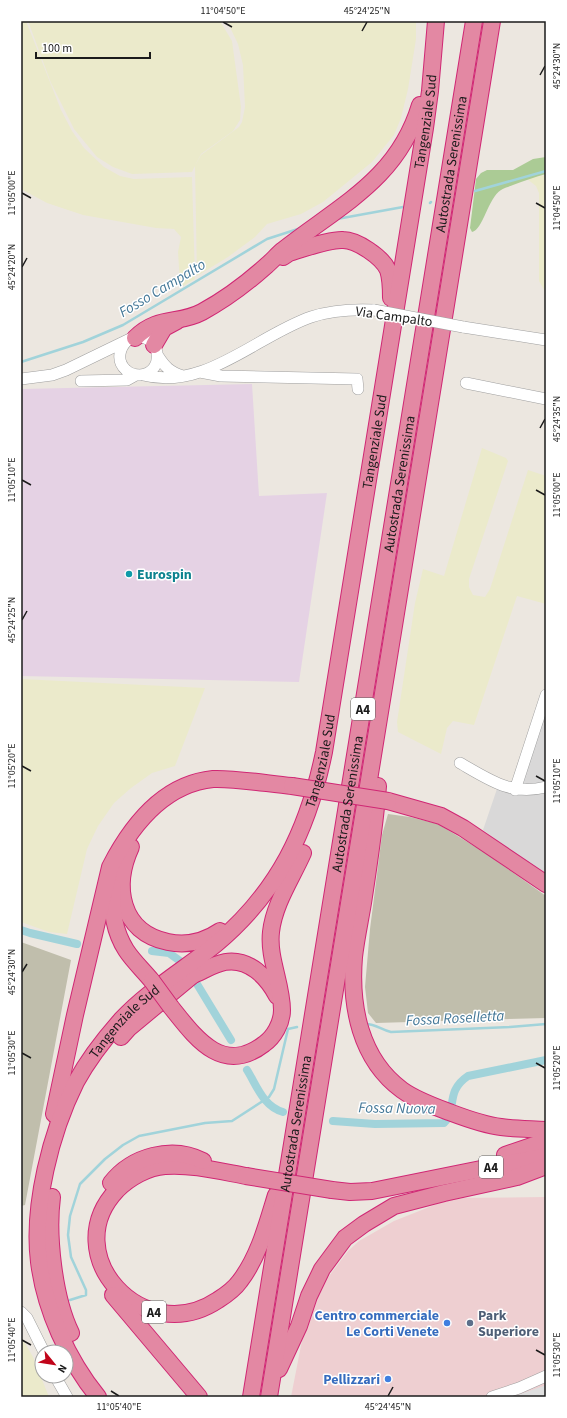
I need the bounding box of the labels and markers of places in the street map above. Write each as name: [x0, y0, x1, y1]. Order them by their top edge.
place label: Eurospin: [137, 565, 192, 585]
marker: Eurospin: [124, 569, 134, 579]
place label: Centro commerciale Le Corti Venete: [315, 1306, 439, 1342]
place label: Park Superiore: [478, 1306, 539, 1342]
marker: Centro commerciale Le Corti Venete: [442, 1318, 452, 1328]
marker: Park Superiore: [465, 1318, 475, 1328]
place label: Pellizzari: [323, 1370, 380, 1390]
marker: Pellizzari: [383, 1374, 393, 1384]

